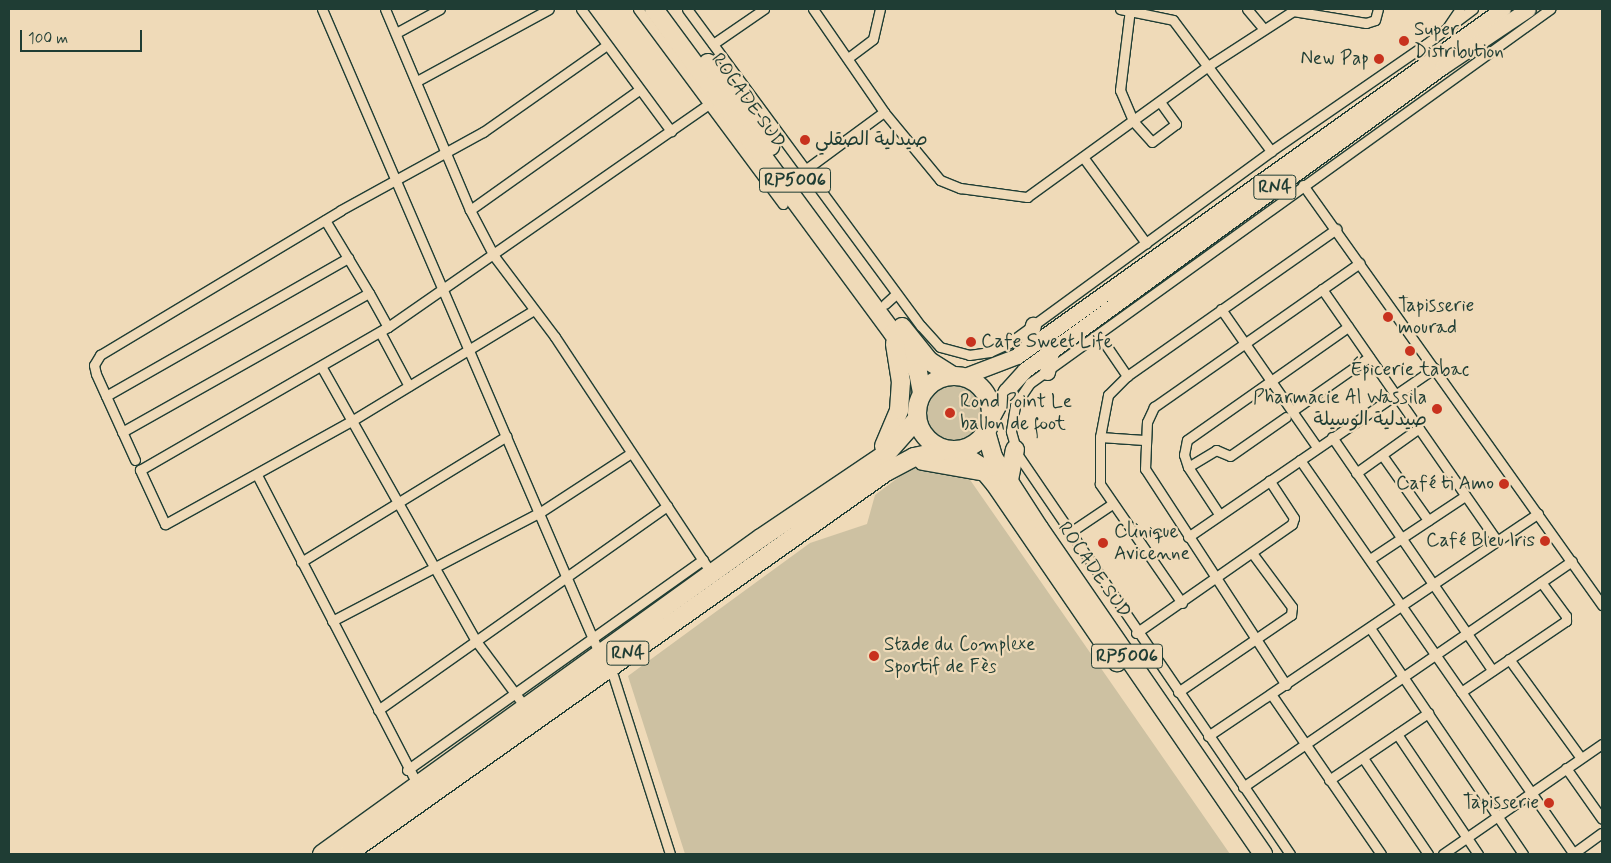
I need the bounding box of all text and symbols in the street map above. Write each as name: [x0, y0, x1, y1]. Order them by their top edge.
place label: Super Distribution: [1414, 19, 1504, 63]
scale bar: [22, 20, 145, 52]
text: 100 m: [28, 29, 68, 49]
marker: Super Distribution: [1398, 35, 1410, 47]
place label: New Pap: [1301, 48, 1369, 70]
street label: ROCADE SUD: [706, 49, 790, 153]
marker: New Pap: [1373, 53, 1385, 65]
place label: صيدلية الصقلي: [815, 129, 928, 151]
marker: صيدلية الصقلي: [799, 134, 811, 146]
road number: RP5006: [759, 164, 831, 196]
road number: RN4: [1252, 172, 1298, 202]
place label: Tapisserie mourad: [1398, 295, 1474, 339]
marker: Tapisserie mourad: [1382, 311, 1394, 323]
place label: Cafe Sweet Life: [981, 331, 1114, 353]
marker: Cafe Sweet Life: [965, 336, 977, 348]
marker: Épicerie tabac: [1404, 345, 1416, 357]
place label: Épicerie tabac: [1351, 359, 1469, 381]
place label: Pharmacie Al Wassila صيدلية الوسيلة: [1249, 387, 1427, 431]
place label: Rond Point Le ballon de foot: [960, 391, 1072, 435]
marker: Pharmacie Al Wassila صيدلية الوسيلة: [1431, 403, 1443, 415]
marker: Rond Point Le ballon de foot: [944, 407, 956, 419]
place label: Café ti Amo: [1396, 473, 1494, 495]
marker: Café ti Amo: [1498, 478, 1510, 490]
street label: ROCADE SUD: [1053, 518, 1135, 622]
place label: Clinique Avicenne: [1114, 521, 1190, 565]
place label: Café Bleu Iris: [1422, 530, 1535, 552]
marker: Café Bleu Iris: [1539, 535, 1551, 547]
marker: Clinique Avicenne: [1096, 536, 1110, 550]
place label: Stade du Complexe Sportif de Fès: [884, 634, 1033, 678]
road number: RN4: [606, 638, 650, 668]
road number: RP5006: [1091, 640, 1163, 671]
marker: Stade du Complexe Sportif de Fès: [868, 650, 880, 662]
place label: Tapisserie: [1463, 792, 1539, 814]
marker: Tapisserie: [1543, 797, 1555, 809]

